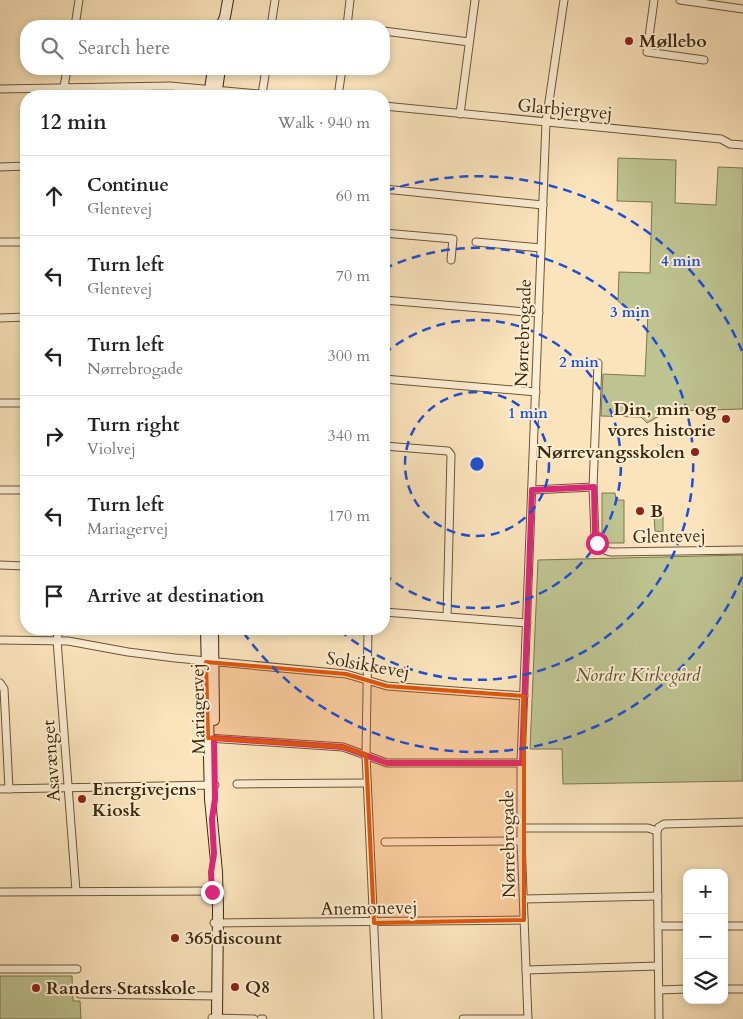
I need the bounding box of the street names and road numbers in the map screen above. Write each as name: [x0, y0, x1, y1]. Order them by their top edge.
street label: Glarbjergvej: [517, 93, 613, 126]
street label: Nørrebrogade: [509, 278, 538, 388]
street label: Glentevej: [632, 523, 706, 550]
street label: Solsikkevej: [324, 646, 412, 685]
street label: Mariagervej: [185, 663, 212, 755]
street label: Asavænget: [36, 719, 67, 803]
street label: Nørrebrogade: [495, 790, 522, 898]
street label: Anemonevej: [320, 895, 418, 922]

